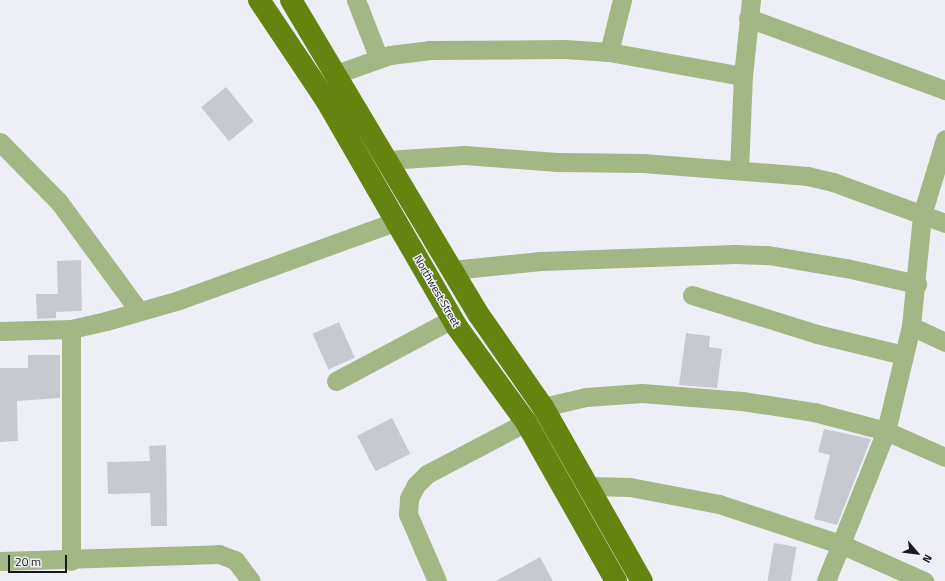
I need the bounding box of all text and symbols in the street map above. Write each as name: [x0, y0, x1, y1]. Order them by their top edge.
street label: Northwest Street: [411, 253, 463, 329]
north arrow: [897, 533, 937, 573]
scale bar: [10, 547, 69, 573]
text: 20 m: [15, 552, 41, 571]
text: N: [919, 552, 936, 566]

